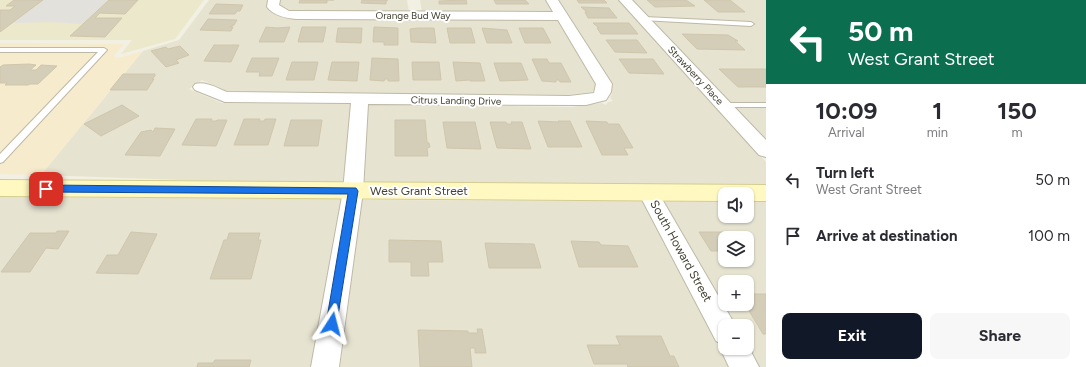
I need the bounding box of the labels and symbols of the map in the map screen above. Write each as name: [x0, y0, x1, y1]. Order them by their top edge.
street label: Orange Bud Way: [375, 9, 451, 22]
street label: Strawberry Place: [665, 43, 727, 108]
street label: Citrus Landing Drive: [411, 93, 502, 108]
pin: [29, 172, 63, 206]
street label: West Grant Street: [370, 184, 468, 198]
street label: South Howard Street: [647, 198, 715, 305]
position arrow: [311, 303, 353, 345]

